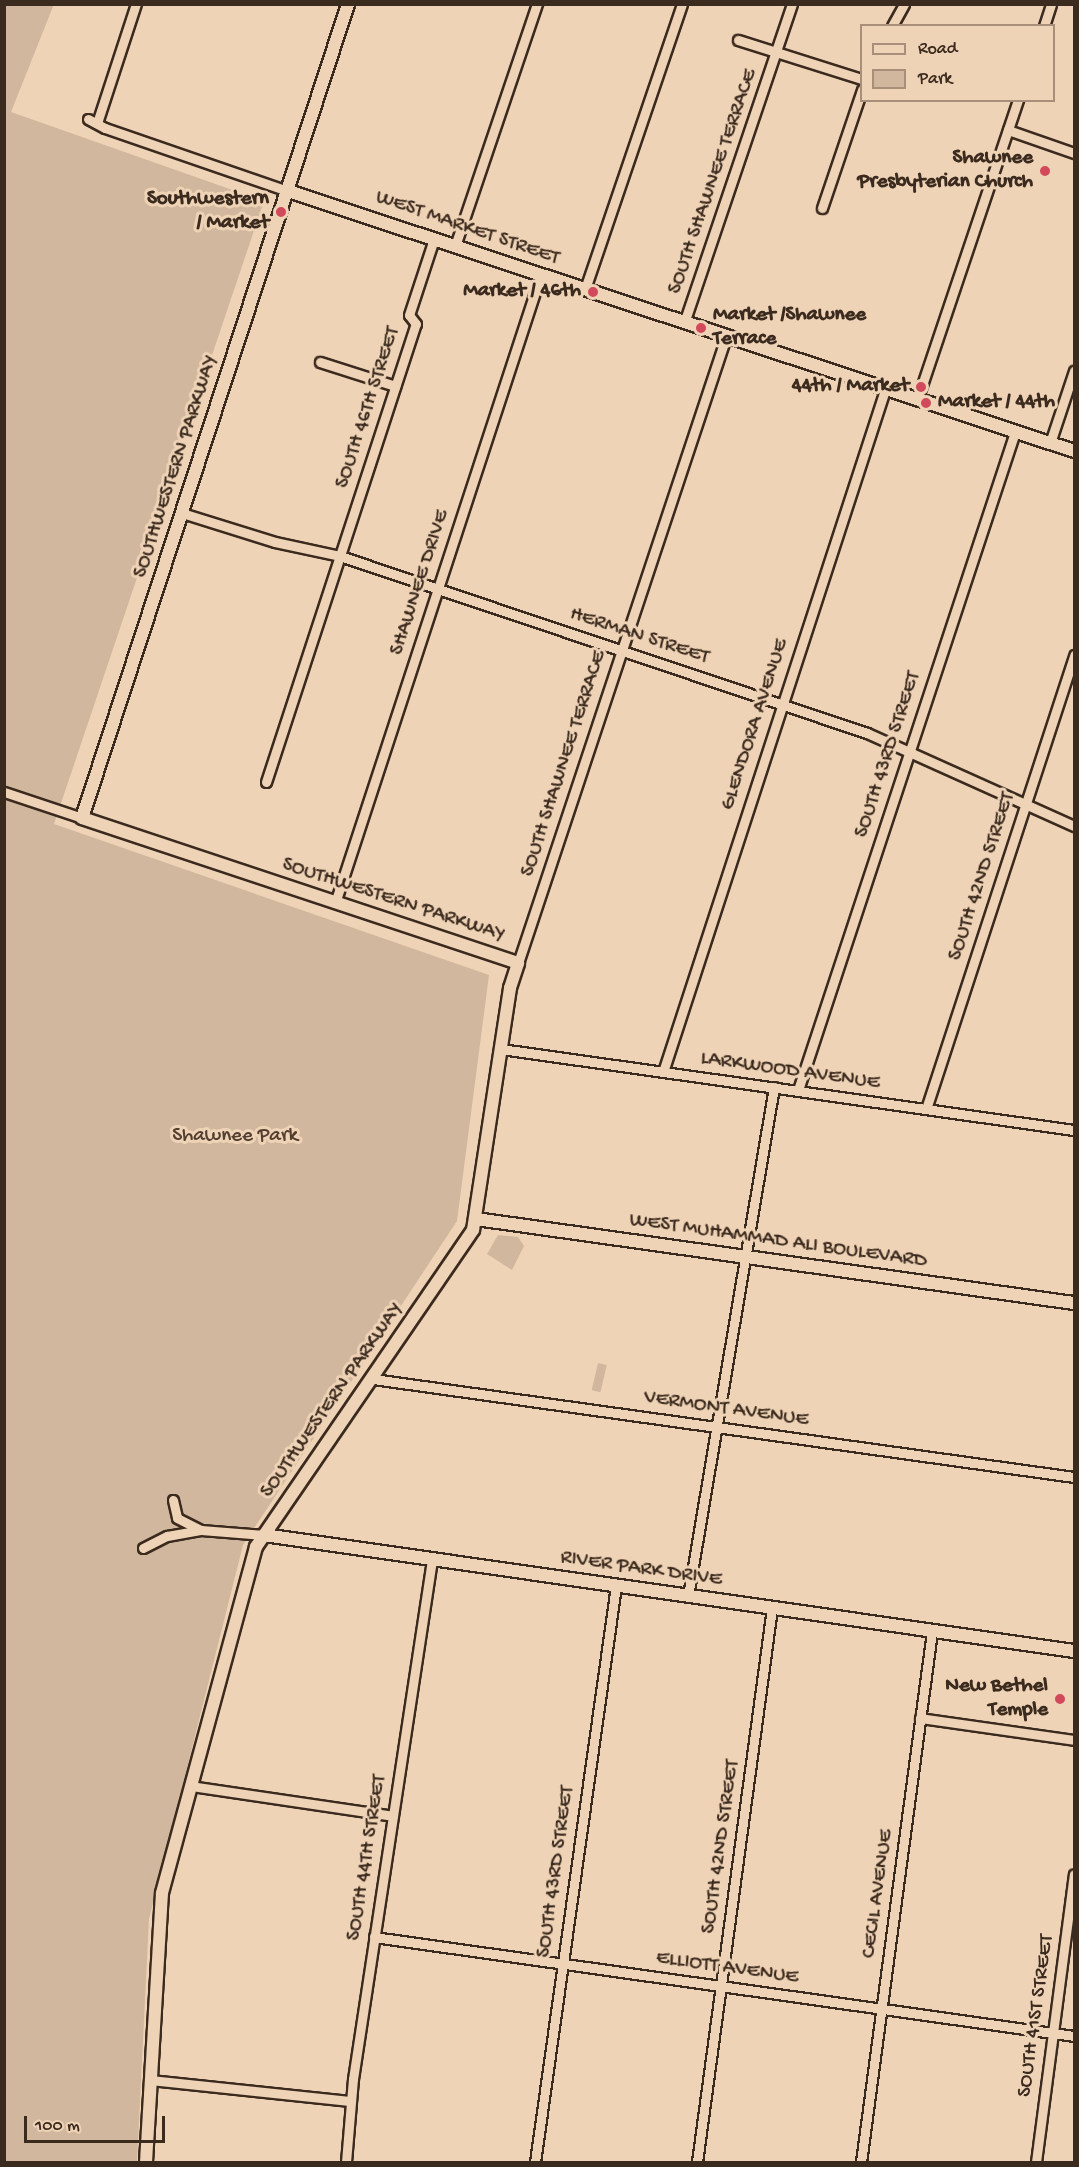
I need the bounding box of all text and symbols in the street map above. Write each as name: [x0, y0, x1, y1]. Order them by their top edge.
legend: [860, 24, 1055, 102]
text: Road: [918, 39, 957, 60]
street label: SOUTH SHAWNEE TERRACE: [664, 66, 764, 298]
text: Park: [918, 69, 952, 90]
place label: Shawnee Presbyterian Church: [858, 146, 1033, 196]
marker: Shawnee Presbyterian Church: [1038, 164, 1052, 178]
street label: WEST MARKET STREET: [372, 186, 562, 272]
place label: Southwestern / Market: [147, 187, 269, 237]
marker: Southwestern / Market: [274, 205, 288, 219]
place label: Market / 46th: [463, 279, 581, 305]
marker: Market / 46th: [586, 285, 600, 299]
place label: Market /Shawnee Terrace: [713, 303, 866, 353]
marker: Market /Shawnee Terrace: [694, 321, 708, 335]
street label: SOUTH 46TH STREET: [331, 324, 407, 492]
street label: SOUTHWESTERN PARKWAY: [129, 352, 225, 582]
place label: 44th / Market: [792, 374, 909, 400]
marker: 44th / Market: [914, 380, 928, 394]
place label: Market / 44th: [938, 390, 1055, 416]
marker: Market / 44th: [919, 396, 933, 410]
street label: SHAWNEE DRIVE: [386, 507, 456, 659]
street label: HERMAN STREET: [566, 603, 712, 671]
street label: GLENDORA AVENUE: [716, 636, 796, 814]
street label: SOUTH SHAWNEE TERRACE: [516, 648, 614, 880]
street label: SOUTH 43RD STREET: [850, 669, 928, 841]
street label: SOUTH 42ND STREET: [944, 790, 1022, 964]
street label: SOUTHWESTERN PARKWAY: [278, 853, 508, 949]
street label: LARKWOOD AVENUE: [699, 1047, 881, 1097]
park label: Shawnee Park: [172, 1124, 298, 1150]
street label: WEST MUHAMMAD ALI BOULEVARD: [628, 1209, 928, 1275]
street label: SOUTHWESTERN PARKWAY: [256, 1298, 410, 1504]
street label: VERMONT AVENUE: [642, 1386, 810, 1434]
street label: RIVER PARK DRIVE: [559, 1546, 723, 1594]
place label: New Bethel Temple: [945, 1674, 1048, 1724]
marker: New Bethel Temple: [1053, 1692, 1067, 1706]
street label: SOUTH 42ND STREET: [697, 1758, 747, 1936]
street label: SOUTH 44TH STREET: [342, 1773, 394, 1943]
street label: SOUTH 43RD STREET: [532, 1785, 582, 1959]
street label: CECIL AVENUE: [858, 1828, 900, 1960]
street label: SOUTH 41ST STREET: [1013, 1933, 1061, 2099]
street label: ELLIOTT AVENUE: [654, 1947, 800, 1991]
scale bar: [27, 2104, 168, 2142]
text: 100 m: [35, 2116, 80, 2137]

